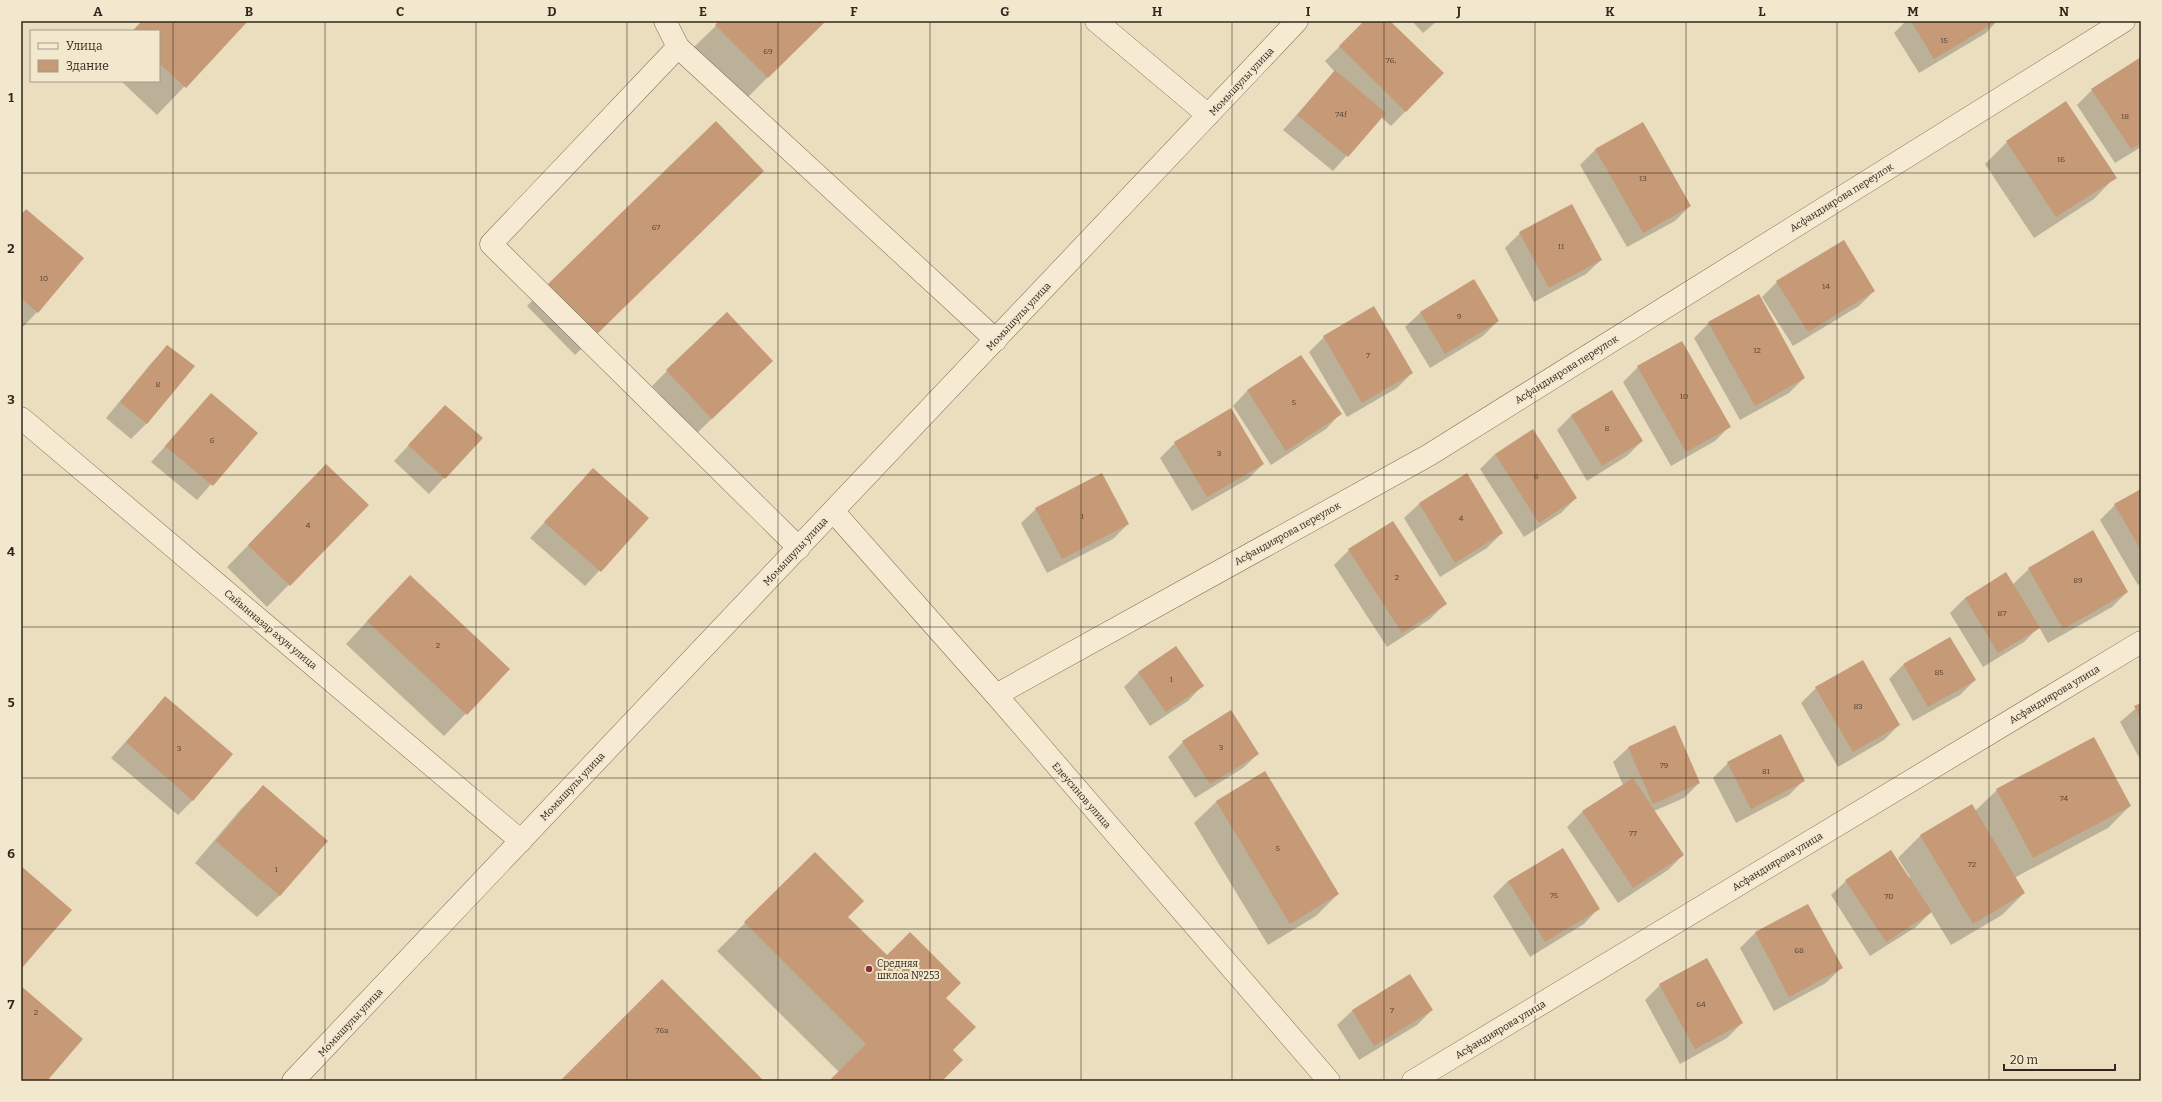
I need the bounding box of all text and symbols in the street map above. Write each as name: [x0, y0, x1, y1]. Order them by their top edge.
text: A: [93, 4, 103, 19]
text: B: [245, 4, 253, 19]
text: C: [396, 4, 404, 19]
text: D: [547, 4, 557, 19]
text: E: [699, 4, 707, 19]
text: F: [850, 4, 858, 19]
text: G: [1000, 4, 1010, 19]
text: H: [1152, 4, 1162, 19]
text: I: [1306, 4, 1311, 19]
text: J: [1456, 4, 1462, 19]
text: K: [1605, 4, 1615, 19]
text: L: [1758, 4, 1766, 19]
text: M: [1907, 4, 1919, 19]
text: N: [2059, 4, 2069, 19]
legend: [30, 30, 160, 82]
house number: 15: [1940, 36, 1948, 45]
text: Улица: [66, 39, 103, 53]
street label: Момышулы улица: [1207, 45, 1277, 118]
house number: 69: [763, 47, 773, 56]
house number: 76,: [1386, 56, 1396, 65]
text: Здание: [66, 59, 109, 73]
text: 1: [8, 90, 14, 105]
house number: 74f: [1335, 110, 1348, 119]
house number: 18: [2121, 112, 2129, 121]
house number: 16: [2057, 155, 2065, 164]
street label: Асфандиярова переулок: [1788, 161, 1896, 235]
house number: 13: [1639, 174, 1647, 183]
house number: 67: [652, 223, 660, 232]
text: 2: [7, 241, 15, 256]
house number: 11: [1558, 242, 1565, 251]
house number: 10: [40, 274, 48, 283]
street label: Момышулы улица: [984, 280, 1054, 353]
house number: 14: [1822, 282, 1830, 291]
house number: 9: [1457, 312, 1462, 321]
street label: Асфандиярова переулок: [1513, 333, 1621, 407]
house number: 12: [1753, 346, 1761, 355]
house number: 7: [1366, 351, 1370, 360]
house number: 8: [156, 380, 161, 389]
text: 3: [7, 392, 15, 407]
house number: 10: [1680, 392, 1688, 401]
house number: 5: [1292, 398, 1296, 407]
house number: 8: [1605, 424, 1610, 433]
house number: 6: [210, 436, 215, 445]
house number: 3: [1217, 449, 1222, 458]
house number: 6: [1534, 472, 1539, 481]
street label: Асфандиярова переулок: [1232, 500, 1343, 568]
house number: 1: [1080, 512, 1084, 521]
house number: 4: [1459, 514, 1464, 523]
street label: Момышулы улица: [761, 515, 831, 588]
house number: 4: [306, 521, 311, 530]
text: 4: [7, 544, 15, 559]
house number: 2: [1395, 573, 1399, 582]
house number: 89: [2073, 576, 2083, 585]
street label: Сайынназар ахун улица: [222, 587, 320, 672]
house number: 87: [1998, 609, 2006, 618]
house number: 2: [436, 641, 440, 650]
street label: Асфандиярова улица: [2007, 663, 2102, 727]
house number: 85: [1934, 668, 1944, 677]
house number: 1: [1169, 675, 1173, 684]
text: 5: [7, 695, 15, 710]
house number: 83: [1853, 702, 1863, 711]
house number: 3: [1219, 743, 1224, 752]
house number: 3: [177, 744, 182, 753]
street label: Момышулы улица: [538, 750, 608, 823]
street label: Елеусинов улица: [1049, 760, 1114, 832]
house number: 79: [1660, 761, 1669, 770]
house number: 81: [1762, 767, 1771, 776]
house number: 74: [2060, 794, 2069, 803]
house number: 77: [1629, 829, 1637, 838]
street label: Асфандиярова улица: [1730, 830, 1825, 894]
house number: 5: [1276, 844, 1280, 853]
text: 6: [7, 846, 15, 861]
house number: 72: [1968, 860, 1976, 869]
house number: 1: [274, 865, 278, 874]
house number: 75: [1550, 891, 1558, 900]
house number: 70: [1885, 892, 1894, 901]
house number: 68: [1794, 946, 1804, 955]
place label: Средняя шклоа №253: [877, 958, 940, 982]
marker: Средняя шклоа №253: [864, 964, 874, 974]
street label: Момышулы улица: [316, 986, 386, 1059]
text: 7: [8, 997, 15, 1012]
street label: Асфандиярова улица: [1453, 998, 1548, 1062]
house number: 64: [1696, 1000, 1706, 1009]
house number: 7: [1390, 1006, 1394, 1015]
house number: 2: [34, 1008, 38, 1017]
house number: 76а: [656, 1026, 669, 1035]
scale bar: [2004, 1046, 2115, 1072]
text: 20 m: [2010, 1053, 2039, 1067]

